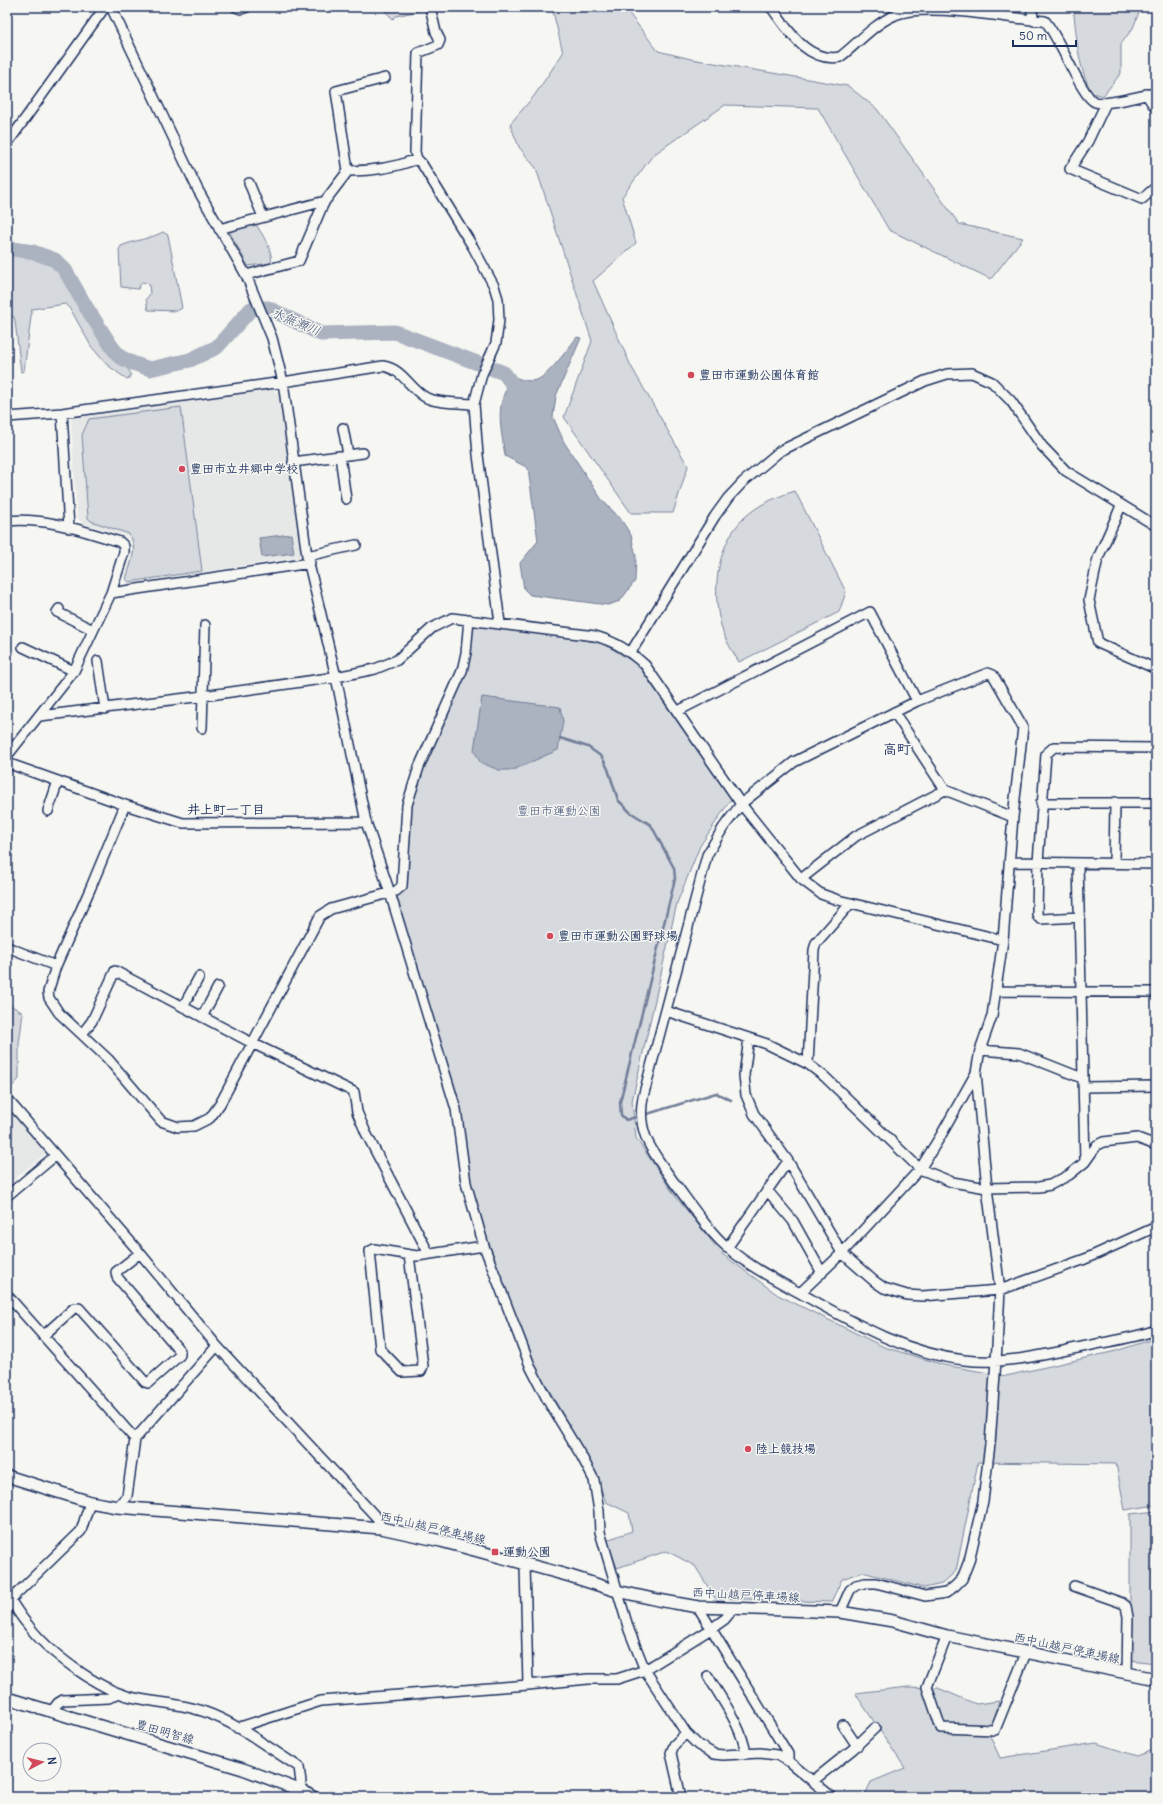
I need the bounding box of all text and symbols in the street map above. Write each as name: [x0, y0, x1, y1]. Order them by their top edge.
scale bar: [1013, 22, 1076, 48]
text: 50 m: [1019, 28, 1048, 43]
water label: 水無瀬川: [269, 303, 323, 339]
place label: 豊田市運動公園体育館: [699, 367, 819, 382]
marker: 豊田市運動公園体育館: [686, 370, 696, 380]
place label: 豊田市立井郷中学校: [190, 461, 298, 476]
marker: 豊田市立井郷中学校: [177, 464, 187, 474]
district label: 高町: [883, 740, 911, 758]
district label: 井上町一丁目: [187, 801, 265, 818]
park label: 豊田市運動公園: [517, 803, 601, 818]
place label: 豊田市運動公園野球場: [558, 928, 678, 943]
marker: 豊田市運動公園野球場: [545, 931, 555, 941]
place label: 陸上競技場: [756, 1441, 816, 1456]
marker: 陸上競技場: [743, 1444, 753, 1454]
street label: 西中山越戸停車場線: [379, 1508, 487, 1547]
place label: 運動公園: [503, 1544, 551, 1559]
marker: 運動公園: [490, 1547, 500, 1557]
street label: 西中山越戸停車場線: [692, 1584, 800, 1605]
street label: 西中山越戸停車場線: [1013, 1629, 1121, 1666]
street label: 豊田明智線: [134, 1716, 196, 1747]
north arrow: [22, 1742, 62, 1782]
text: N: [45, 1756, 59, 1765]

